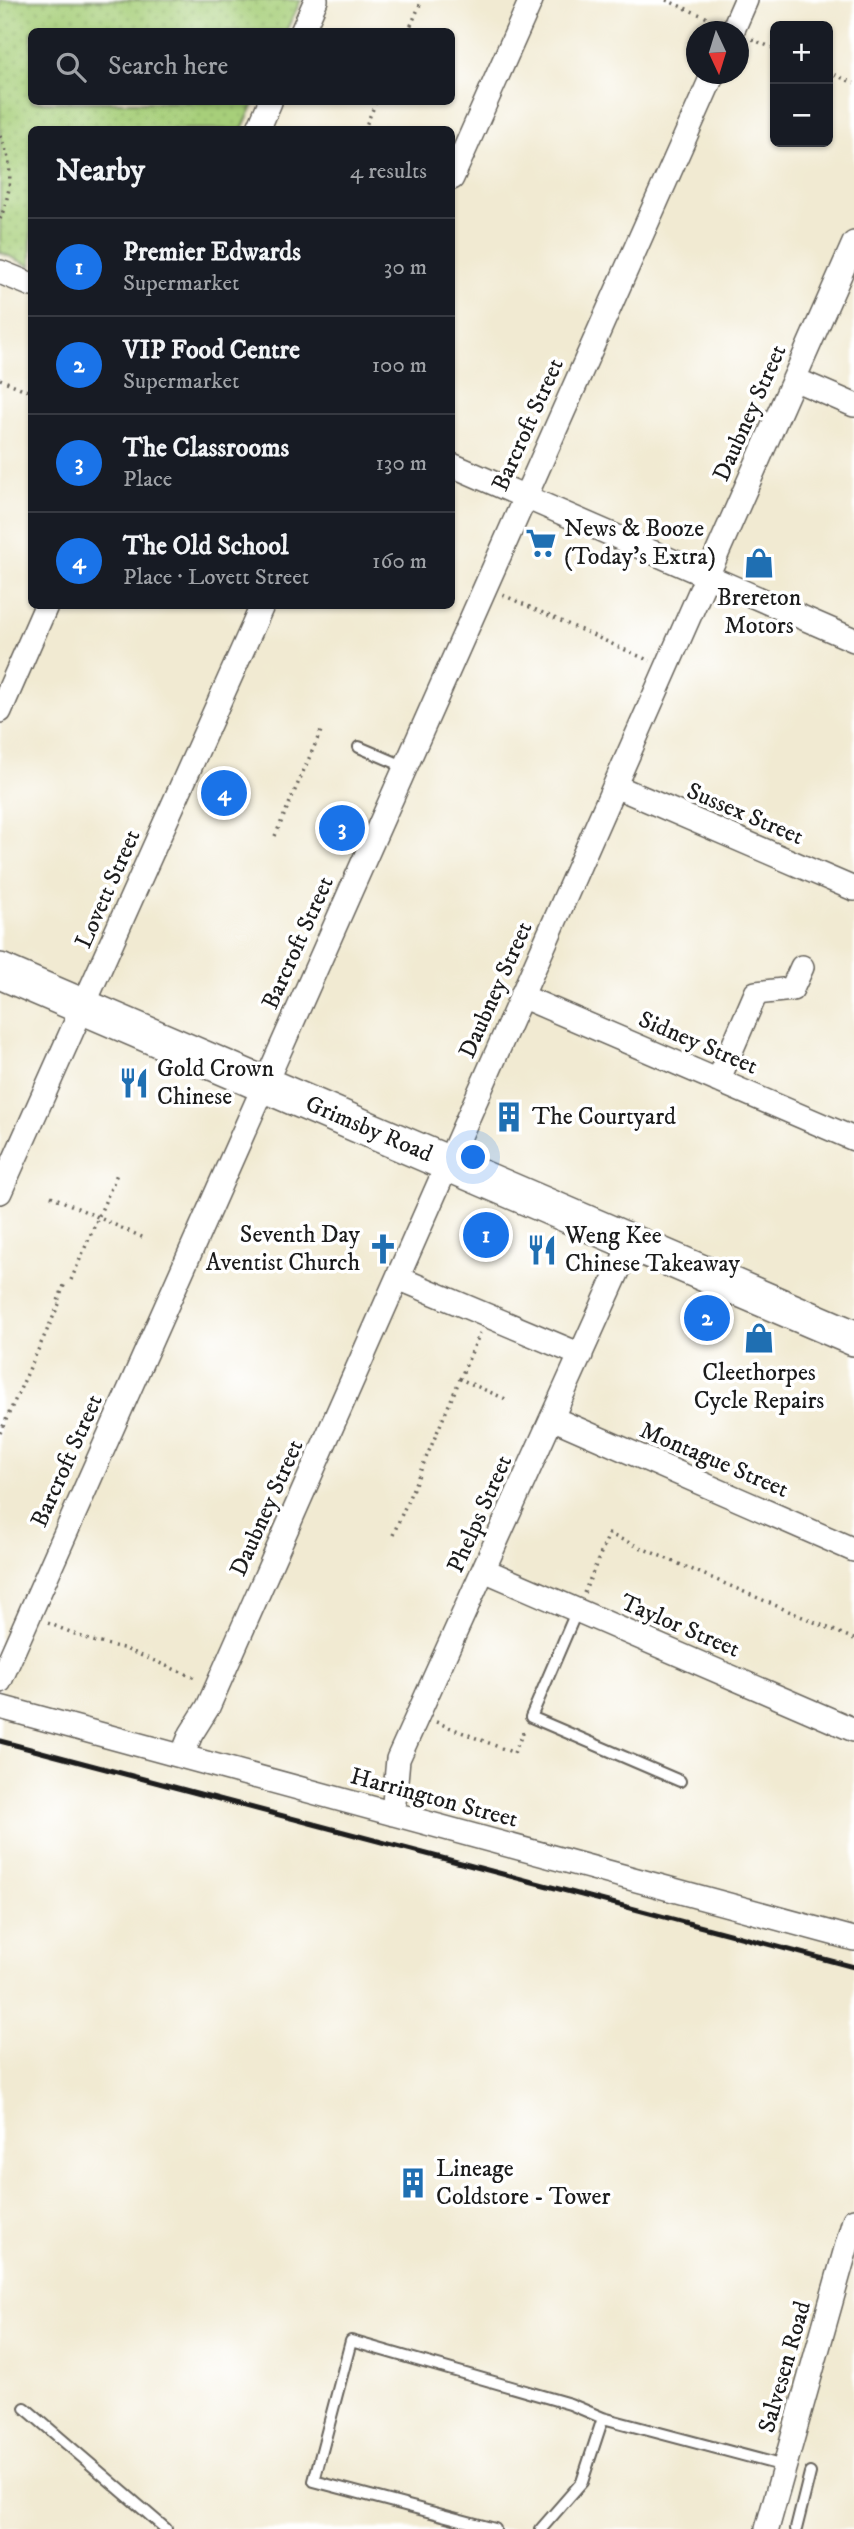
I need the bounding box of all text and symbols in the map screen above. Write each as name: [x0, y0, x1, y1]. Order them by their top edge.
north arrow: [686, 21, 749, 84]
map controls: [770, 21, 833, 147]
button: +: [770, 21, 833, 84]
search box: [28, 28, 455, 105]
icon: search: [52, 48, 90, 86]
text: Search here: [108, 50, 228, 83]
button: −: [770, 84, 833, 147]
text: Nearby: [56, 153, 145, 190]
text: 4 results: [350, 157, 427, 186]
text: Premier Edwards: [123, 236, 301, 269]
text: 1: [75, 253, 83, 282]
text: 30 m: [384, 253, 427, 282]
text: Supermarket: [123, 269, 239, 298]
text: VIP Food Centre: [123, 334, 300, 367]
street label: Daubney Street: [706, 340, 794, 486]
text: 2: [73, 351, 85, 380]
text: 100 m: [372, 351, 427, 380]
street label: Barcroft Street: [485, 354, 571, 496]
text: Supermarket: [123, 367, 239, 396]
text: The Classrooms: [123, 432, 289, 465]
text: 3: [75, 449, 83, 478]
text: 130 m: [375, 449, 427, 478]
text: Place: [123, 465, 172, 494]
place label: News & Booze (Today's Extra): [564, 514, 716, 572]
supermarket icon: News & Booze (Today's Extra): [524, 526, 558, 560]
text: The Old School: [123, 530, 289, 563]
shop icon: Brereton Motors: [742, 546, 776, 580]
text: 4: [72, 547, 86, 576]
text: 160 m: [372, 547, 427, 576]
text: Place · Lovett Street: [123, 563, 309, 592]
place label: Brereton Motors: [717, 583, 802, 641]
pin: 4: [201, 767, 247, 819]
street label: Sussex Street: [682, 776, 808, 852]
pin: 3: [319, 802, 365, 854]
street label: Lovett Street: [69, 825, 148, 953]
street label: Barcroft Street: [255, 872, 341, 1014]
street label: Daubney Street: [452, 917, 540, 1063]
street label: Sidney Street: [634, 1004, 762, 1082]
place label: Gold Crown Chinese: [157, 1054, 274, 1112]
restaurant icon: Gold Crown Chinese: [117, 1066, 151, 1100]
street label: Grimsby Road: [301, 1089, 437, 1169]
building icon: The Courtyard: [492, 1100, 526, 1134]
place label: The Courtyard: [532, 1102, 676, 1132]
your location: [456, 1140, 490, 1174]
pin: 1: [463, 1209, 509, 1261]
place label: Seventh Day Aventist Church: [206, 1220, 361, 1278]
place label: Weng Kee Chinese Takeaway: [564, 1221, 741, 1279]
church icon: Seventh Day Aventist Church: [366, 1232, 400, 1266]
restaurant icon: Weng Kee Chinese Takeaway: [525, 1233, 559, 1267]
pin: 2: [684, 1292, 730, 1344]
shop icon: Cleethorpes Cycle Repairs: [742, 1321, 776, 1355]
place label: Cleethorpes Cycle Repairs: [694, 1358, 824, 1416]
street label: Barcroft Street: [24, 1390, 110, 1532]
street label: Montague Street: [635, 1415, 793, 1505]
street label: Daubney Street: [223, 1435, 311, 1581]
street label: Phelps Street: [441, 1450, 519, 1577]
street label: Taylor Street: [616, 1587, 744, 1665]
street label: Harrington Street: [347, 1761, 521, 1835]
place label: Lineage Coldstore - Tower: [436, 2154, 610, 2212]
building icon: Lineage Coldstore - Tower: [396, 2166, 430, 2200]
street label: Salvesen Road: [752, 2298, 818, 2436]

